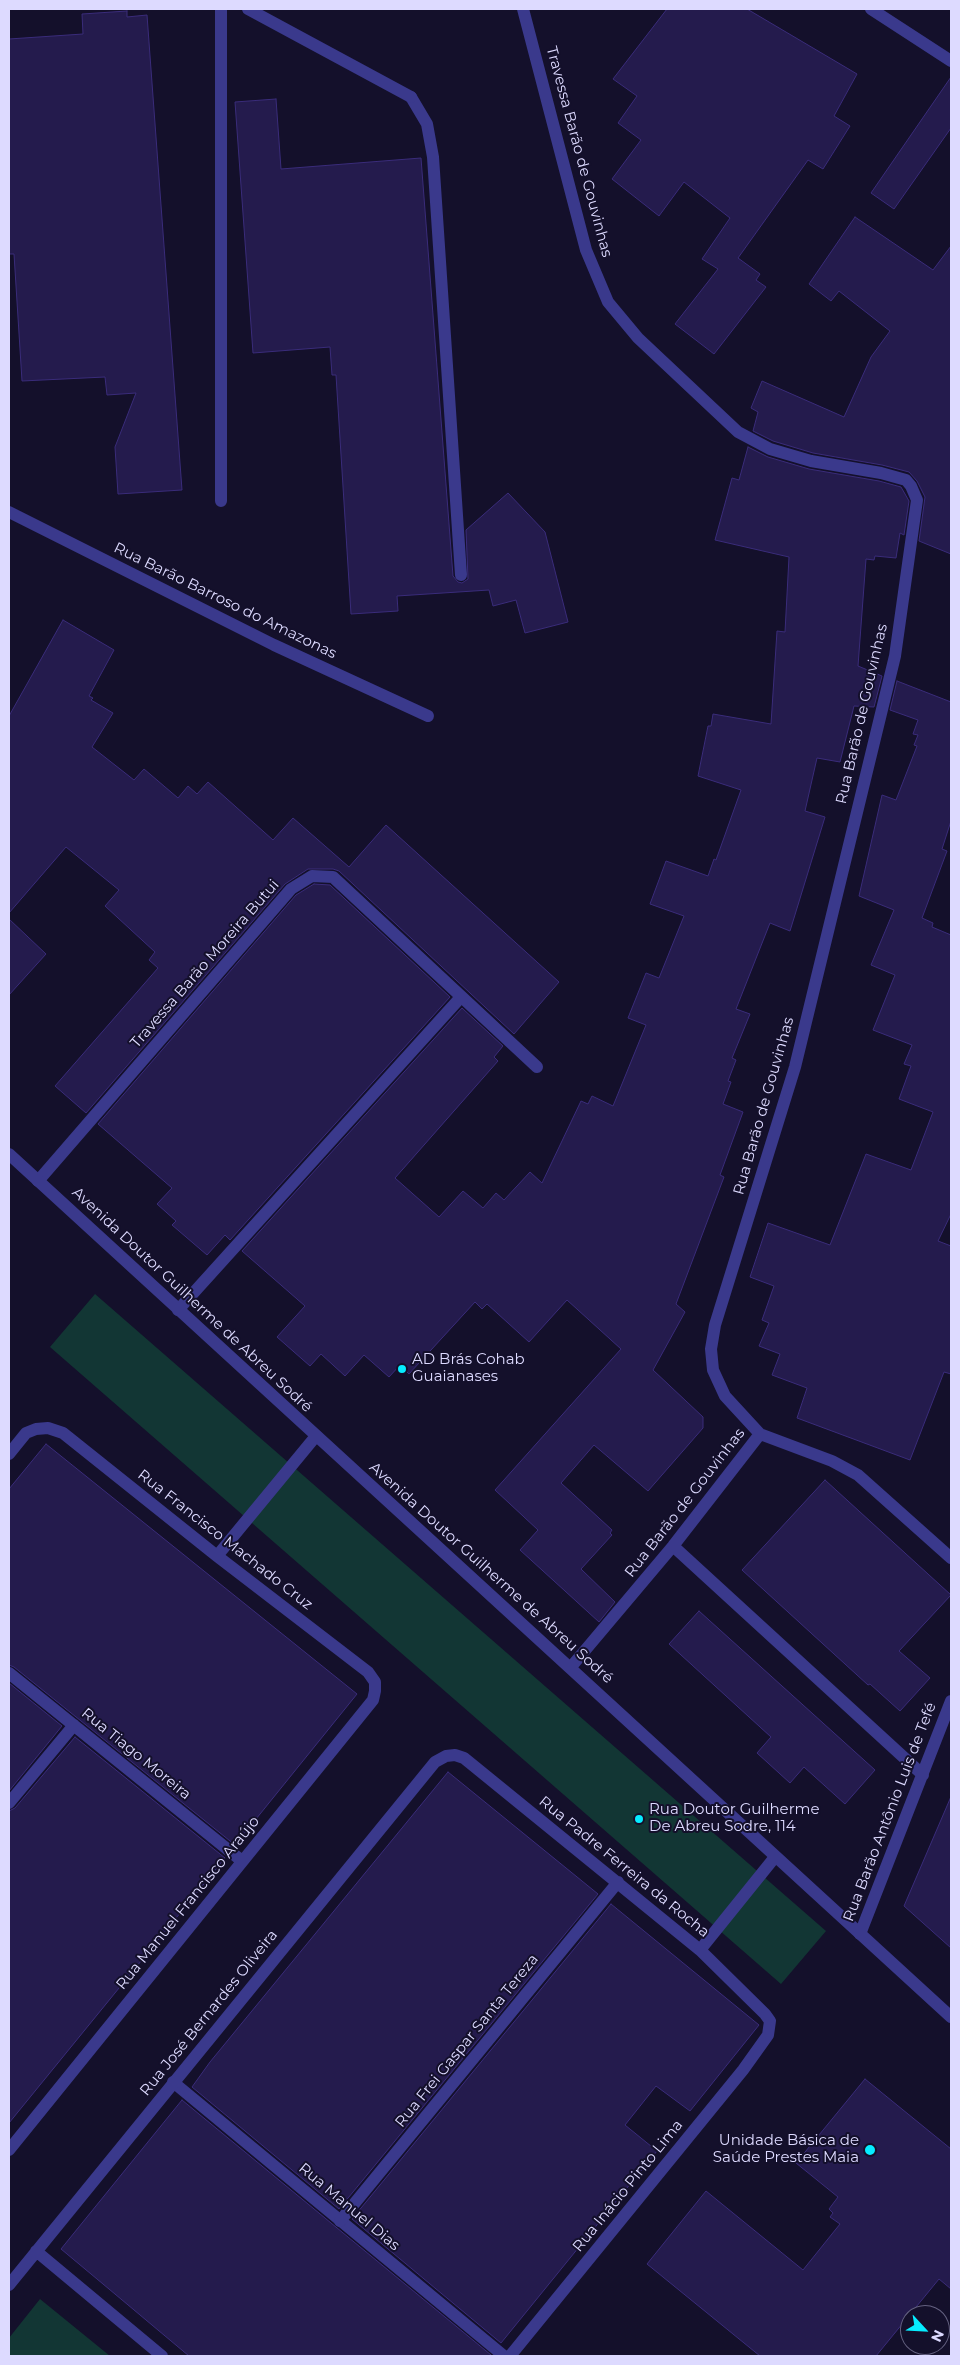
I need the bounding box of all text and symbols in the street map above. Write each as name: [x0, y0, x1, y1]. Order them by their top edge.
street label: Travessa Barão de Gouvinhas: [542, 45, 616, 259]
street label: Rua Barão Barroso do Amazonas: [111, 539, 339, 663]
street label: Rua Barão de Gouvinhas: [833, 622, 891, 806]
street label: Travessa Barão Moreira Butui: [127, 876, 283, 1052]
street label: Rua Barão de Gouvinhas: [730, 1015, 798, 1197]
street label: Avenida Doutor Guilherme de Abreu Sodré: [68, 1184, 316, 1416]
place label: AD Brás Cohab Guaianases: [412, 1351, 525, 1386]
marker: AD Brás Cohab Guaianases: [396, 1363, 408, 1375]
street label: Rua Barão de Gouvinhas: [621, 1425, 749, 1581]
street label: Avenida Doutor Guilherme de Abreu Sodré: [365, 1459, 617, 1687]
street label: Rua Francisco Machado Cruz: [134, 1466, 316, 1614]
street label: Rua Barão Antônio Luis de Tefé: [840, 1700, 940, 1924]
street label: Rua Tiago Moreira: [78, 1704, 194, 1804]
street label: Rua Padre Ferreira da Rocha: [535, 1793, 713, 1941]
place label: Rua Doutor Guilherme De Abreu Sodre, 114: [649, 1801, 820, 1836]
street label: Rua Manuel Francisco Araújo: [112, 1813, 264, 1993]
marker: Rua Doutor Guilherme De Abreu Sodre, 114: [633, 1813, 645, 1825]
street label: Rua José Bernardes Oliveira: [136, 1926, 282, 2100]
street label: Rua Frei Gaspar Santa Tereza: [392, 1951, 542, 2131]
street label: Rua Inácio Pinto Lima: [569, 2116, 687, 2256]
place label: Unidade Básica de Saúde Prestes Maia: [713, 2132, 859, 2167]
marker: Unidade Básica de Saúde Prestes Maia: [863, 2143, 877, 2157]
street label: Rua Manuel Dias: [295, 2159, 403, 2255]
north arrow: [900, 2305, 950, 2355]
text: N: [927, 2327, 948, 2345]

